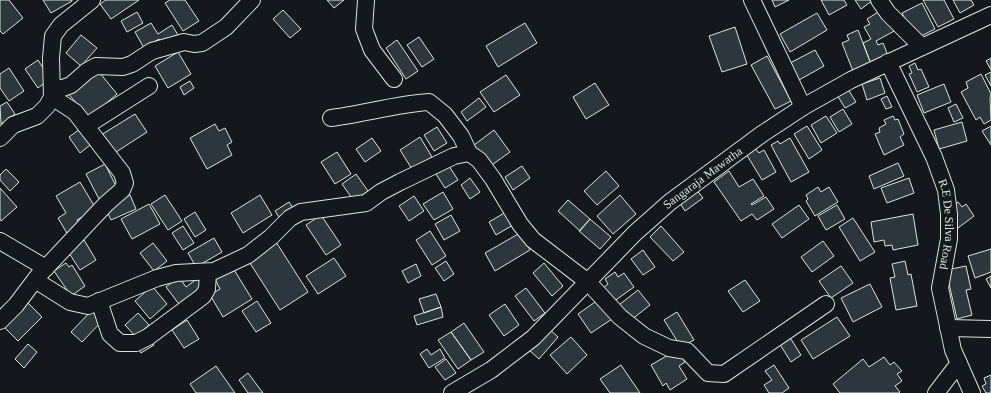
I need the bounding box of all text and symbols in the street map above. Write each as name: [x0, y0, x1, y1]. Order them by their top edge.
street label: Sangaraja Mawatha: [660, 143, 746, 212]
street label: R.E De Silva Road: [936, 177, 956, 271]

